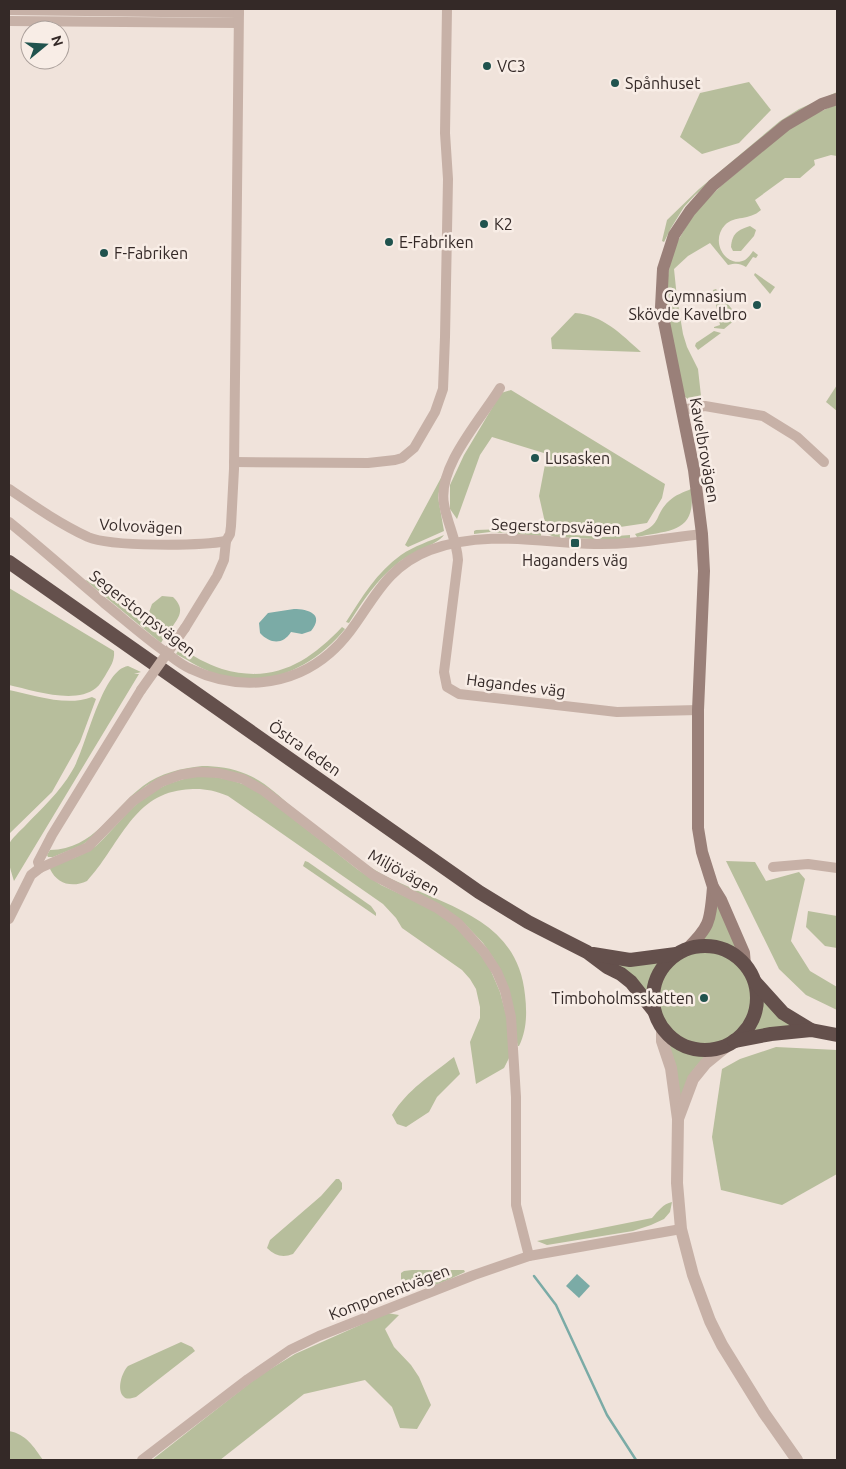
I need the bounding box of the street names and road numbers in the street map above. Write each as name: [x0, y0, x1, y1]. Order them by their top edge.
street label: Kavelbrovägen: [687, 396, 723, 504]
street label: Volvovägen: [99, 515, 183, 537]
street label: Segerstorpsvägen: [491, 515, 621, 537]
street label: Segerstorpsvägen: [86, 566, 200, 660]
street label: Hagandes väg: [465, 670, 567, 700]
street label: Östra leden: [265, 717, 345, 779]
street label: Miljövägen: [365, 845, 443, 899]
street label: Komponentvägen: [326, 1261, 452, 1323]

